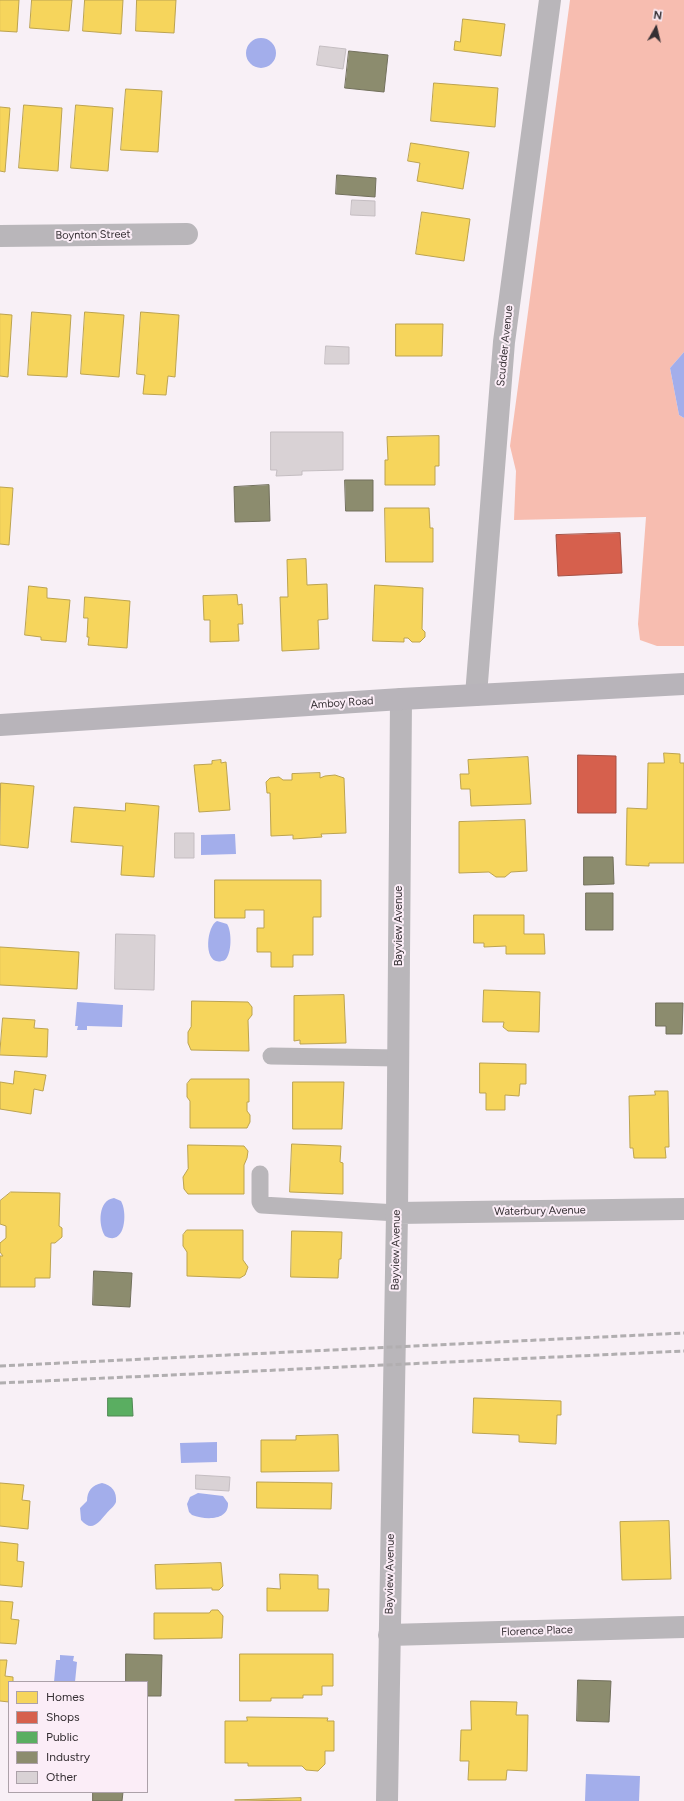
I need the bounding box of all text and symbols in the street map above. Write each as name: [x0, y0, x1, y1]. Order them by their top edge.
north arrow: [636, 8, 676, 48]
text: N: [653, 9, 663, 23]
street label: Boynton Street: [55, 228, 131, 242]
street label: Scudder Avenue: [494, 305, 516, 387]
street label: Amboy Road: [310, 694, 374, 712]
street label: Bayview Avenue: [392, 886, 406, 966]
street label: Waterbury Avenue: [494, 1204, 586, 1218]
street label: Bayview Avenue: [389, 1210, 403, 1290]
street label: Bayview Avenue: [383, 1534, 397, 1614]
street label: Florence Place: [501, 1623, 573, 1639]
legend: [8, 1681, 148, 1793]
text: Homes: [46, 1690, 84, 1704]
text: Shops: [46, 1710, 80, 1724]
text: Public: [46, 1730, 79, 1744]
text: Industry: [46, 1750, 90, 1764]
text: Other: [46, 1770, 77, 1784]

